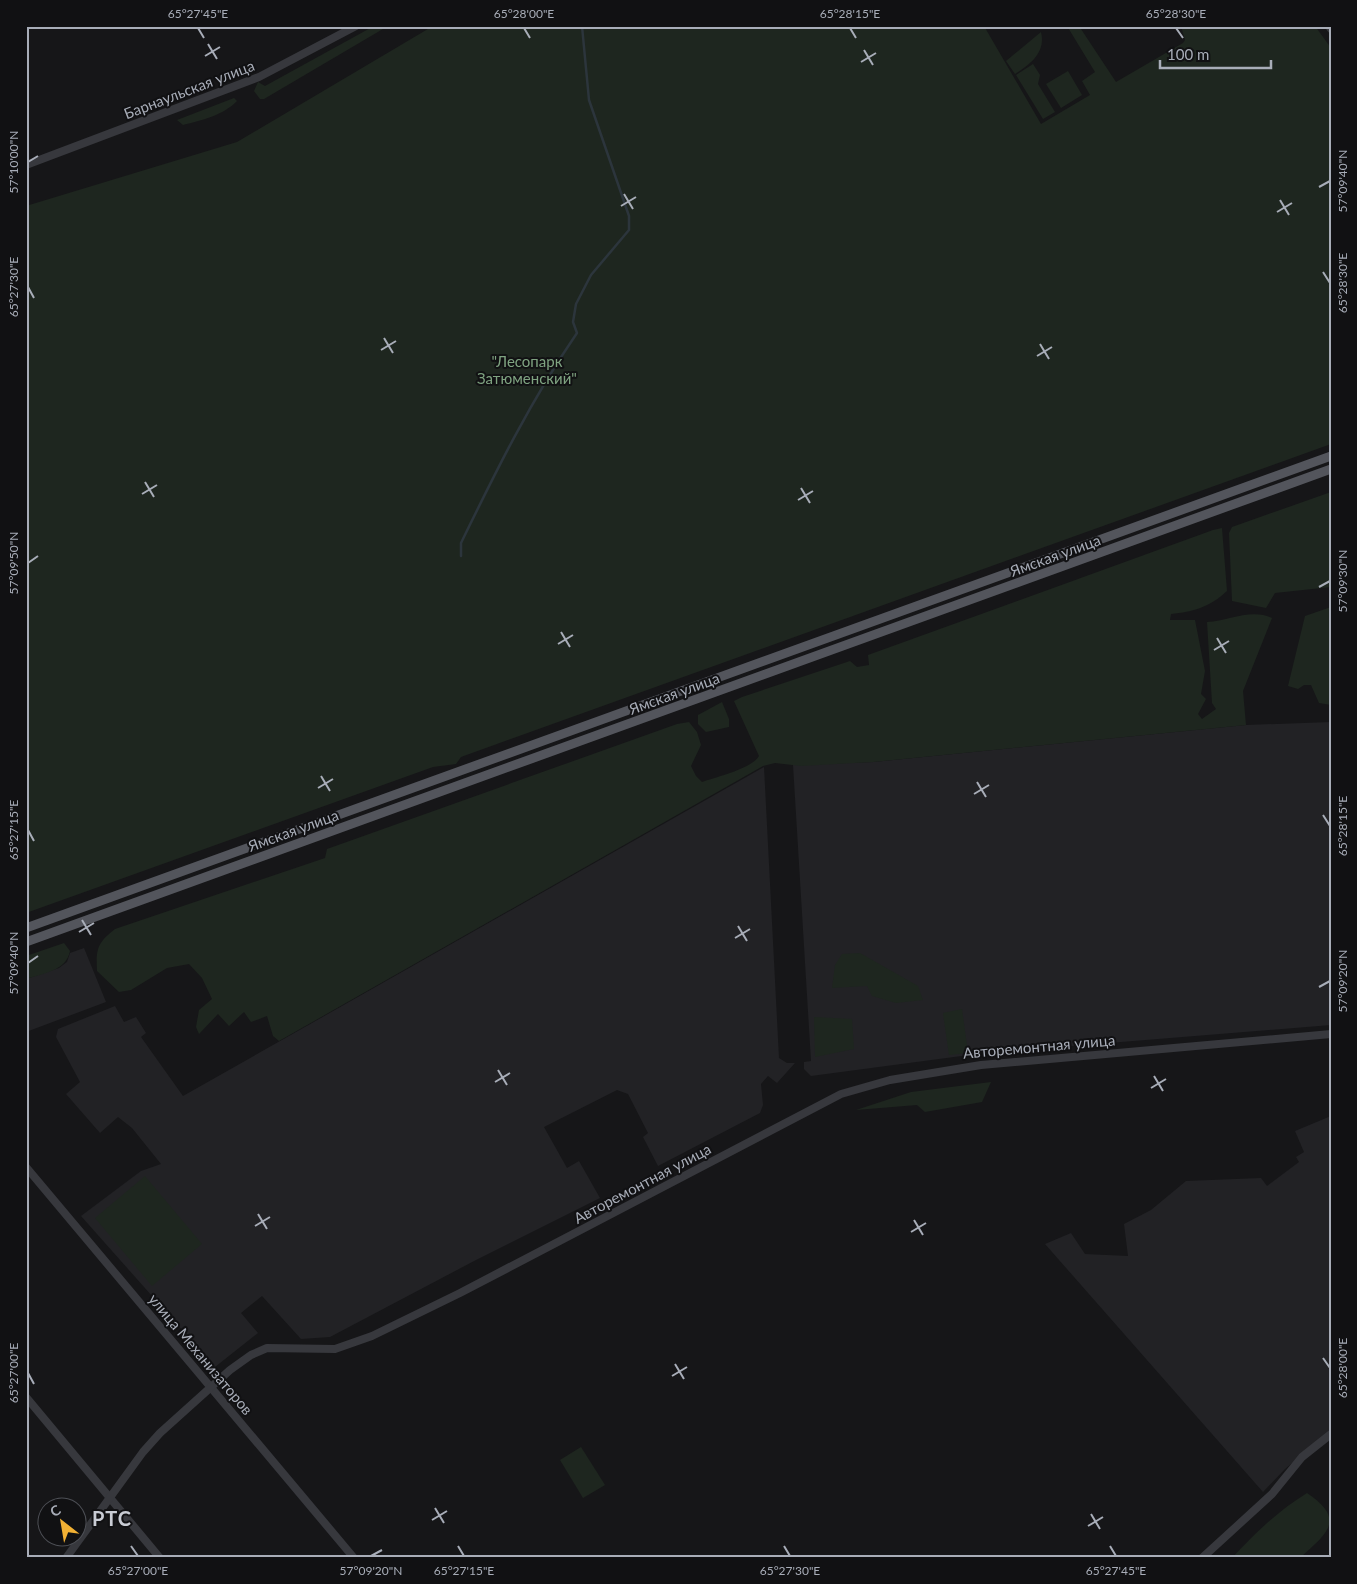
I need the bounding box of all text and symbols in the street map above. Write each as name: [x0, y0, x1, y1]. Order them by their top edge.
text: 65°27'45"E: [168, 6, 228, 21]
text: 65°28'00"E: [494, 6, 554, 21]
text: 65°28'15"E: [820, 6, 880, 21]
text: 65°28'30"E: [1146, 6, 1206, 21]
scale bar: [1160, 38, 1271, 70]
text: 100 m: [1167, 45, 1209, 63]
street label: Барнаульская улица: [121, 56, 257, 122]
text: 57°10'00"N: [6, 131, 21, 193]
text: 57°09'40"N: [1335, 150, 1350, 212]
text: 65°28'30"E: [1335, 253, 1350, 313]
text: 65°27'30"E: [6, 257, 21, 317]
park label: "Лесопарк Затюменский": [477, 352, 577, 387]
street label: Ямская улица: [1006, 530, 1103, 580]
text: 57°09'50"N: [6, 532, 21, 594]
text: 57°09'30"N: [1335, 550, 1350, 612]
street label: Ямская улица: [625, 668, 722, 718]
text: 65°28'15"E: [1335, 796, 1350, 856]
text: 65°27'15"E: [6, 800, 21, 860]
street label: Ямская улица: [244, 805, 341, 855]
text: 57°09'40"N: [6, 932, 21, 994]
text: 57°09'20"N: [1335, 950, 1350, 1012]
street label: Авторемонтная улица: [962, 1030, 1116, 1062]
street label: Авторемонтная улица: [570, 1139, 714, 1227]
street label: улица Механизаторов: [145, 1290, 257, 1418]
text: 65°28'00"E: [1335, 1338, 1350, 1398]
text: 65°27'00"E: [6, 1343, 21, 1403]
north arrow: [38, 1496, 88, 1546]
text: С: [47, 1500, 64, 1520]
district label: РТС: [92, 1506, 132, 1530]
text: 65°27'00"E: [108, 1563, 168, 1578]
text: 57°09'20"N: [340, 1563, 402, 1578]
text: 65°27'15"E: [434, 1563, 494, 1578]
text: 65°27'30"E: [760, 1563, 820, 1578]
text: 65°27'45"E: [1086, 1563, 1146, 1578]

